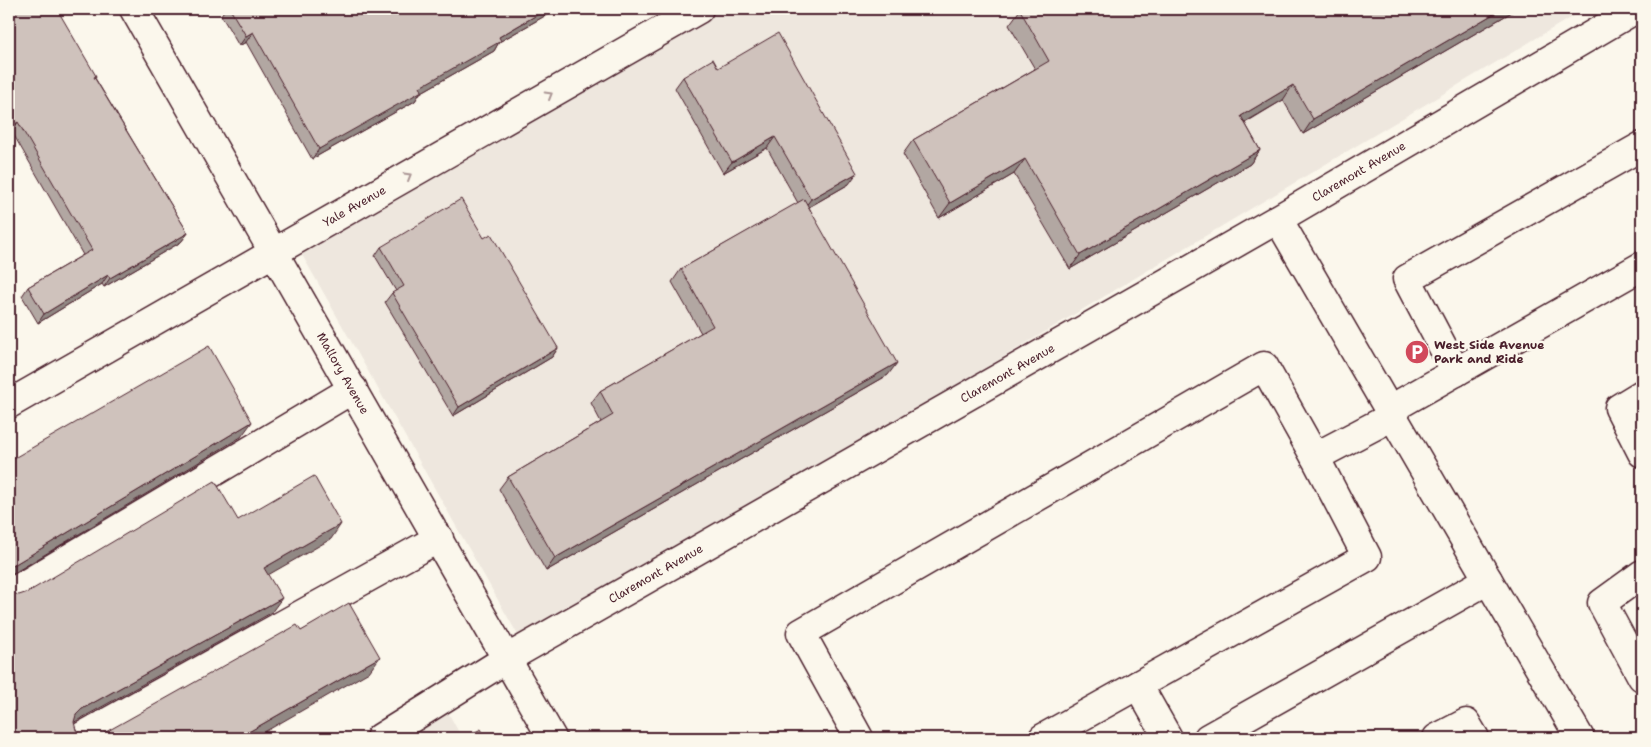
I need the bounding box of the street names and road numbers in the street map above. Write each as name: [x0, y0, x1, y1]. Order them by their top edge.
street label: Claremont Avenue: [1309, 138, 1409, 205]
street label: Yale Avenue: [320, 182, 389, 231]
street label: Mallory Avenue: [313, 330, 373, 417]
street label: Claremont Avenue: [957, 340, 1058, 406]
street label: Claremont Avenue: [606, 540, 706, 607]

